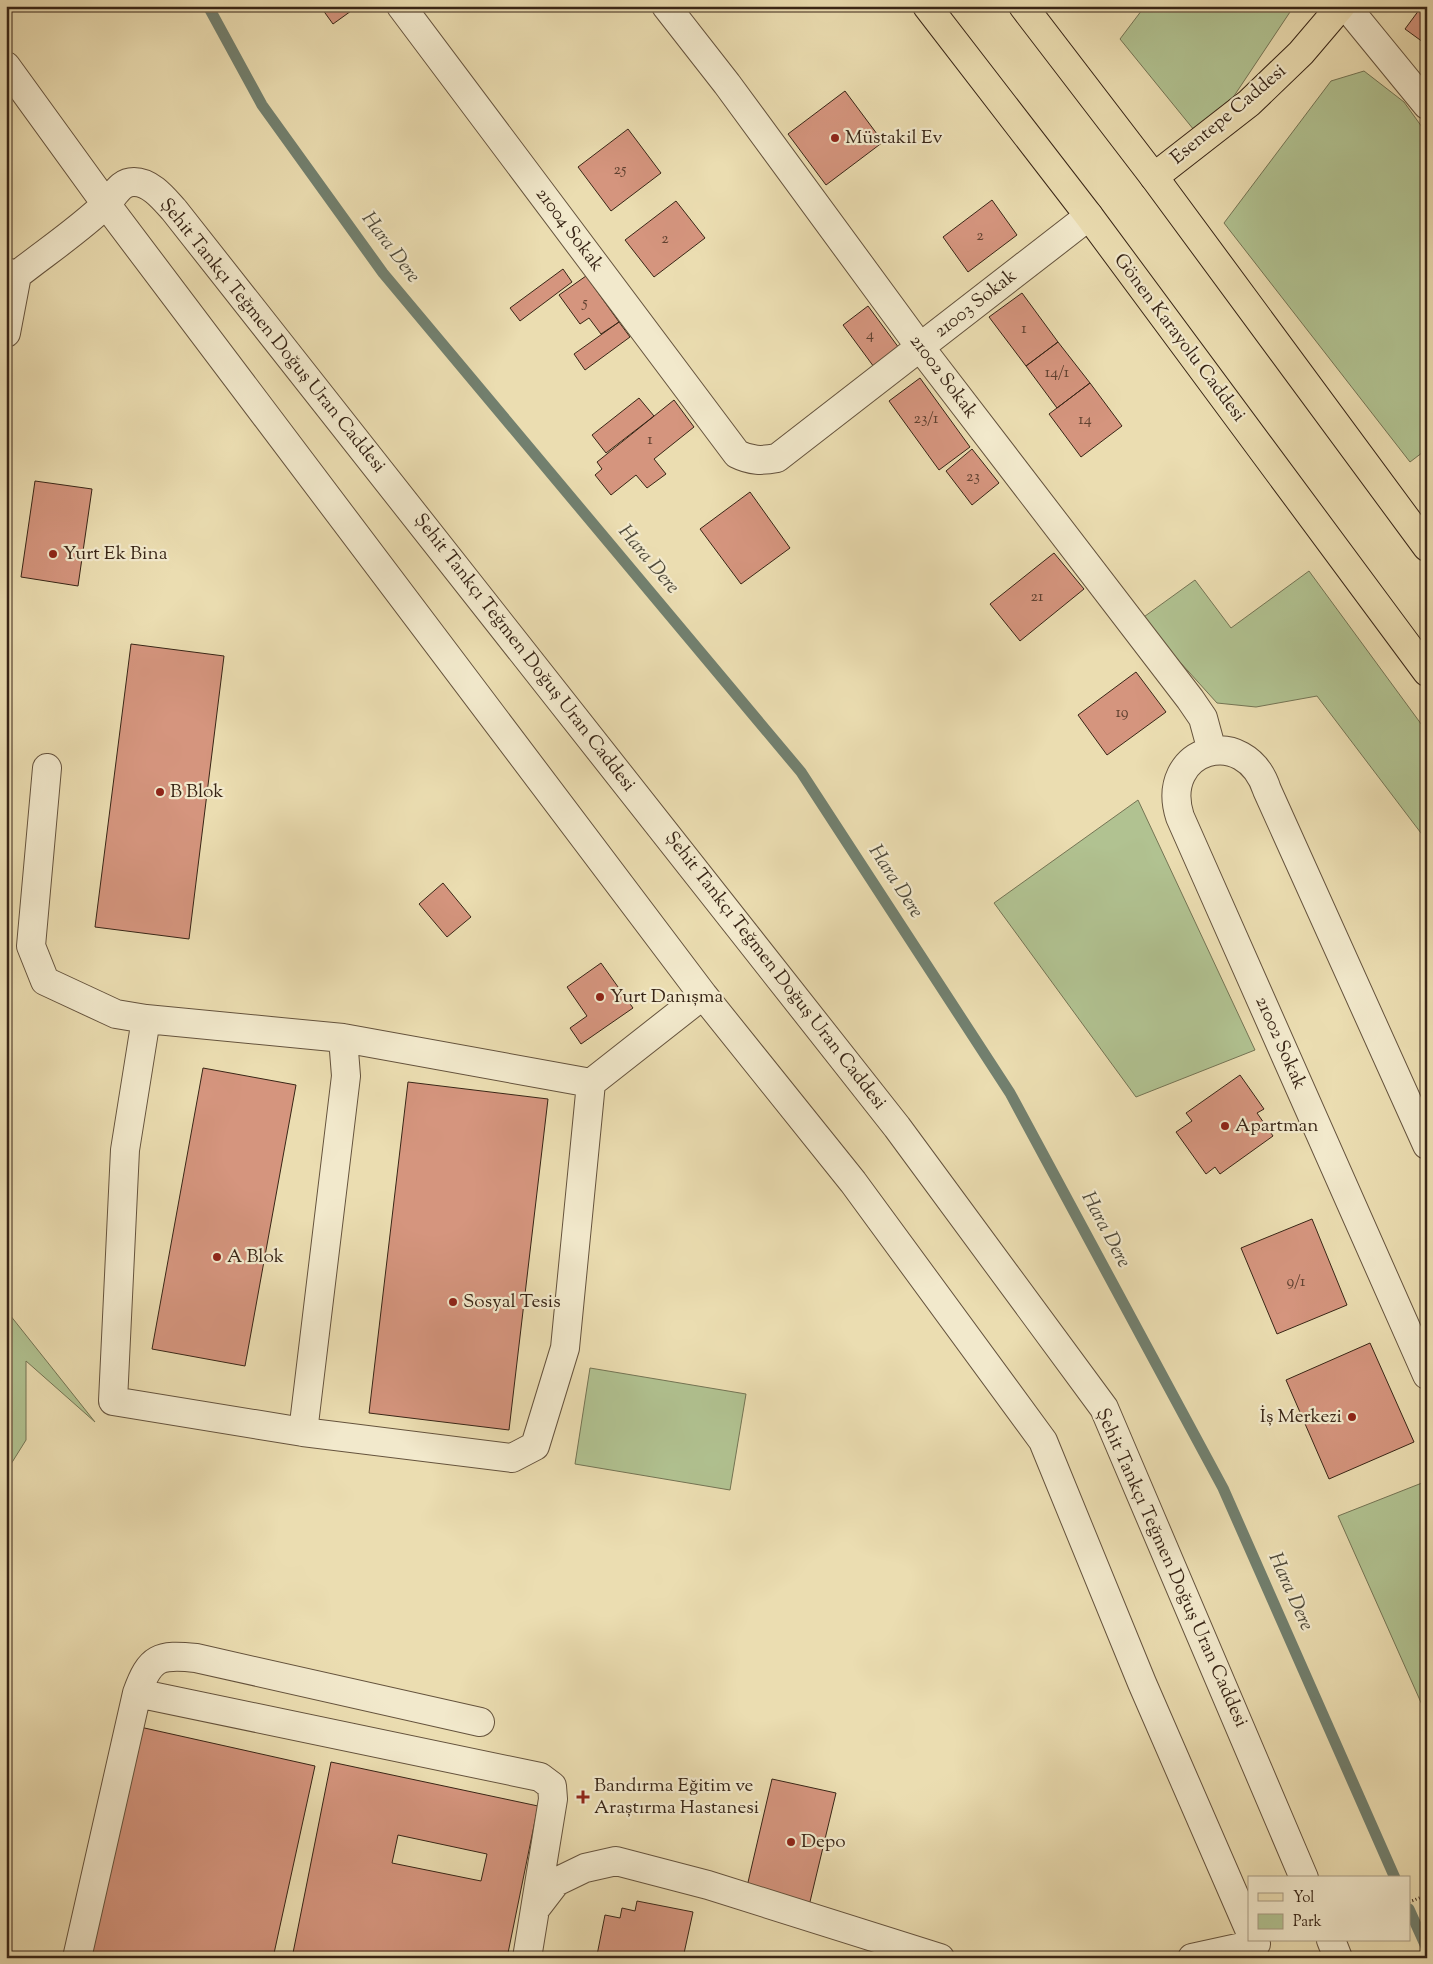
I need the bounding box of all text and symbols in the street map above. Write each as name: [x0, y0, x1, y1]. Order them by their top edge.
street label: Esentepe Caddesi: [1165, 58, 1293, 172]
place label: Müstakil Ev: [845, 125, 942, 152]
marker: Müstakil Ev: [829, 132, 841, 144]
house number: 25: [614, 159, 627, 182]
street label: 21004 Sokak: [528, 182, 610, 278]
street label: Şehit Tankçı Teğmen Doğuş Uran Caddesi: [153, 193, 391, 479]
water label: Hara Dere: [354, 206, 426, 290]
house number: 2: [976, 225, 984, 248]
house number: 2: [661, 228, 669, 251]
street label: Gönen Karayolu Caddesi: [1107, 248, 1251, 428]
street label: 21003 Sokak: [929, 263, 1023, 345]
house number: 5: [581, 292, 588, 315]
house number: 1: [1021, 318, 1027, 341]
house number: 4: [866, 324, 874, 347]
street label: 21002 Sokak: [902, 329, 984, 425]
house number: 14/1: [1045, 362, 1070, 385]
house number: 23/1: [914, 408, 939, 431]
house number: 14: [1078, 409, 1092, 432]
house number: 1: [647, 429, 653, 452]
house number: 23: [966, 466, 980, 489]
street label: Şehit Tankçı Teğmen Doğuş Uran Caddesi: [407, 508, 641, 798]
water label: Hara Dere: [610, 519, 686, 601]
place label: Yurt Ek Bina: [63, 541, 168, 568]
marker: Yurt Ek Bina: [47, 548, 59, 560]
house number: 21: [1031, 586, 1044, 609]
house number: 19: [1115, 702, 1129, 725]
place label: B Blok: [170, 779, 224, 806]
marker: B Blok: [154, 786, 166, 798]
street label: Şehit Tankçı Teğmen Doğuş Uran Caddesi: [658, 826, 892, 1116]
water label: Hara Dere: [860, 839, 930, 925]
place label: Yurt Danışma: [610, 984, 723, 1011]
marker: Yurt Danışma: [594, 991, 606, 1003]
street label: 21002 Sokak: [1248, 992, 1313, 1094]
place label: Apartman: [1235, 1113, 1319, 1140]
marker: Apartman: [1219, 1120, 1231, 1132]
water label: Hara Dere: [1073, 1187, 1137, 1273]
place label: A Blok: [227, 1244, 285, 1271]
marker: A Blok: [211, 1251, 223, 1263]
house number: 9/1: [1287, 1271, 1306, 1294]
place label: Sosyal Tesis: [463, 1289, 561, 1316]
marker: Sosyal Tesis: [447, 1296, 459, 1308]
street label: Şehit Tankçı Teğmen Doğuş Uran Caddesi: [1088, 1404, 1254, 1732]
place label: İş Merkezi: [1260, 1404, 1342, 1431]
marker: İş Merkezi: [1346, 1411, 1358, 1423]
water label: Hara Dere: [1260, 1548, 1320, 1636]
place label: Bandırma Eğitim ve Araştırma Hastanesi: [594, 1773, 759, 1822]
marker: Bandırma Eğitim ve Araştırma Hastanesi: [576, 1790, 590, 1804]
place label: Depo: [801, 1829, 846, 1856]
marker: Depo: [785, 1836, 797, 1848]
legend: [1248, 1876, 1410, 1942]
text: Yol: [1293, 1888, 1315, 1909]
text: Park: [1293, 1912, 1322, 1933]

